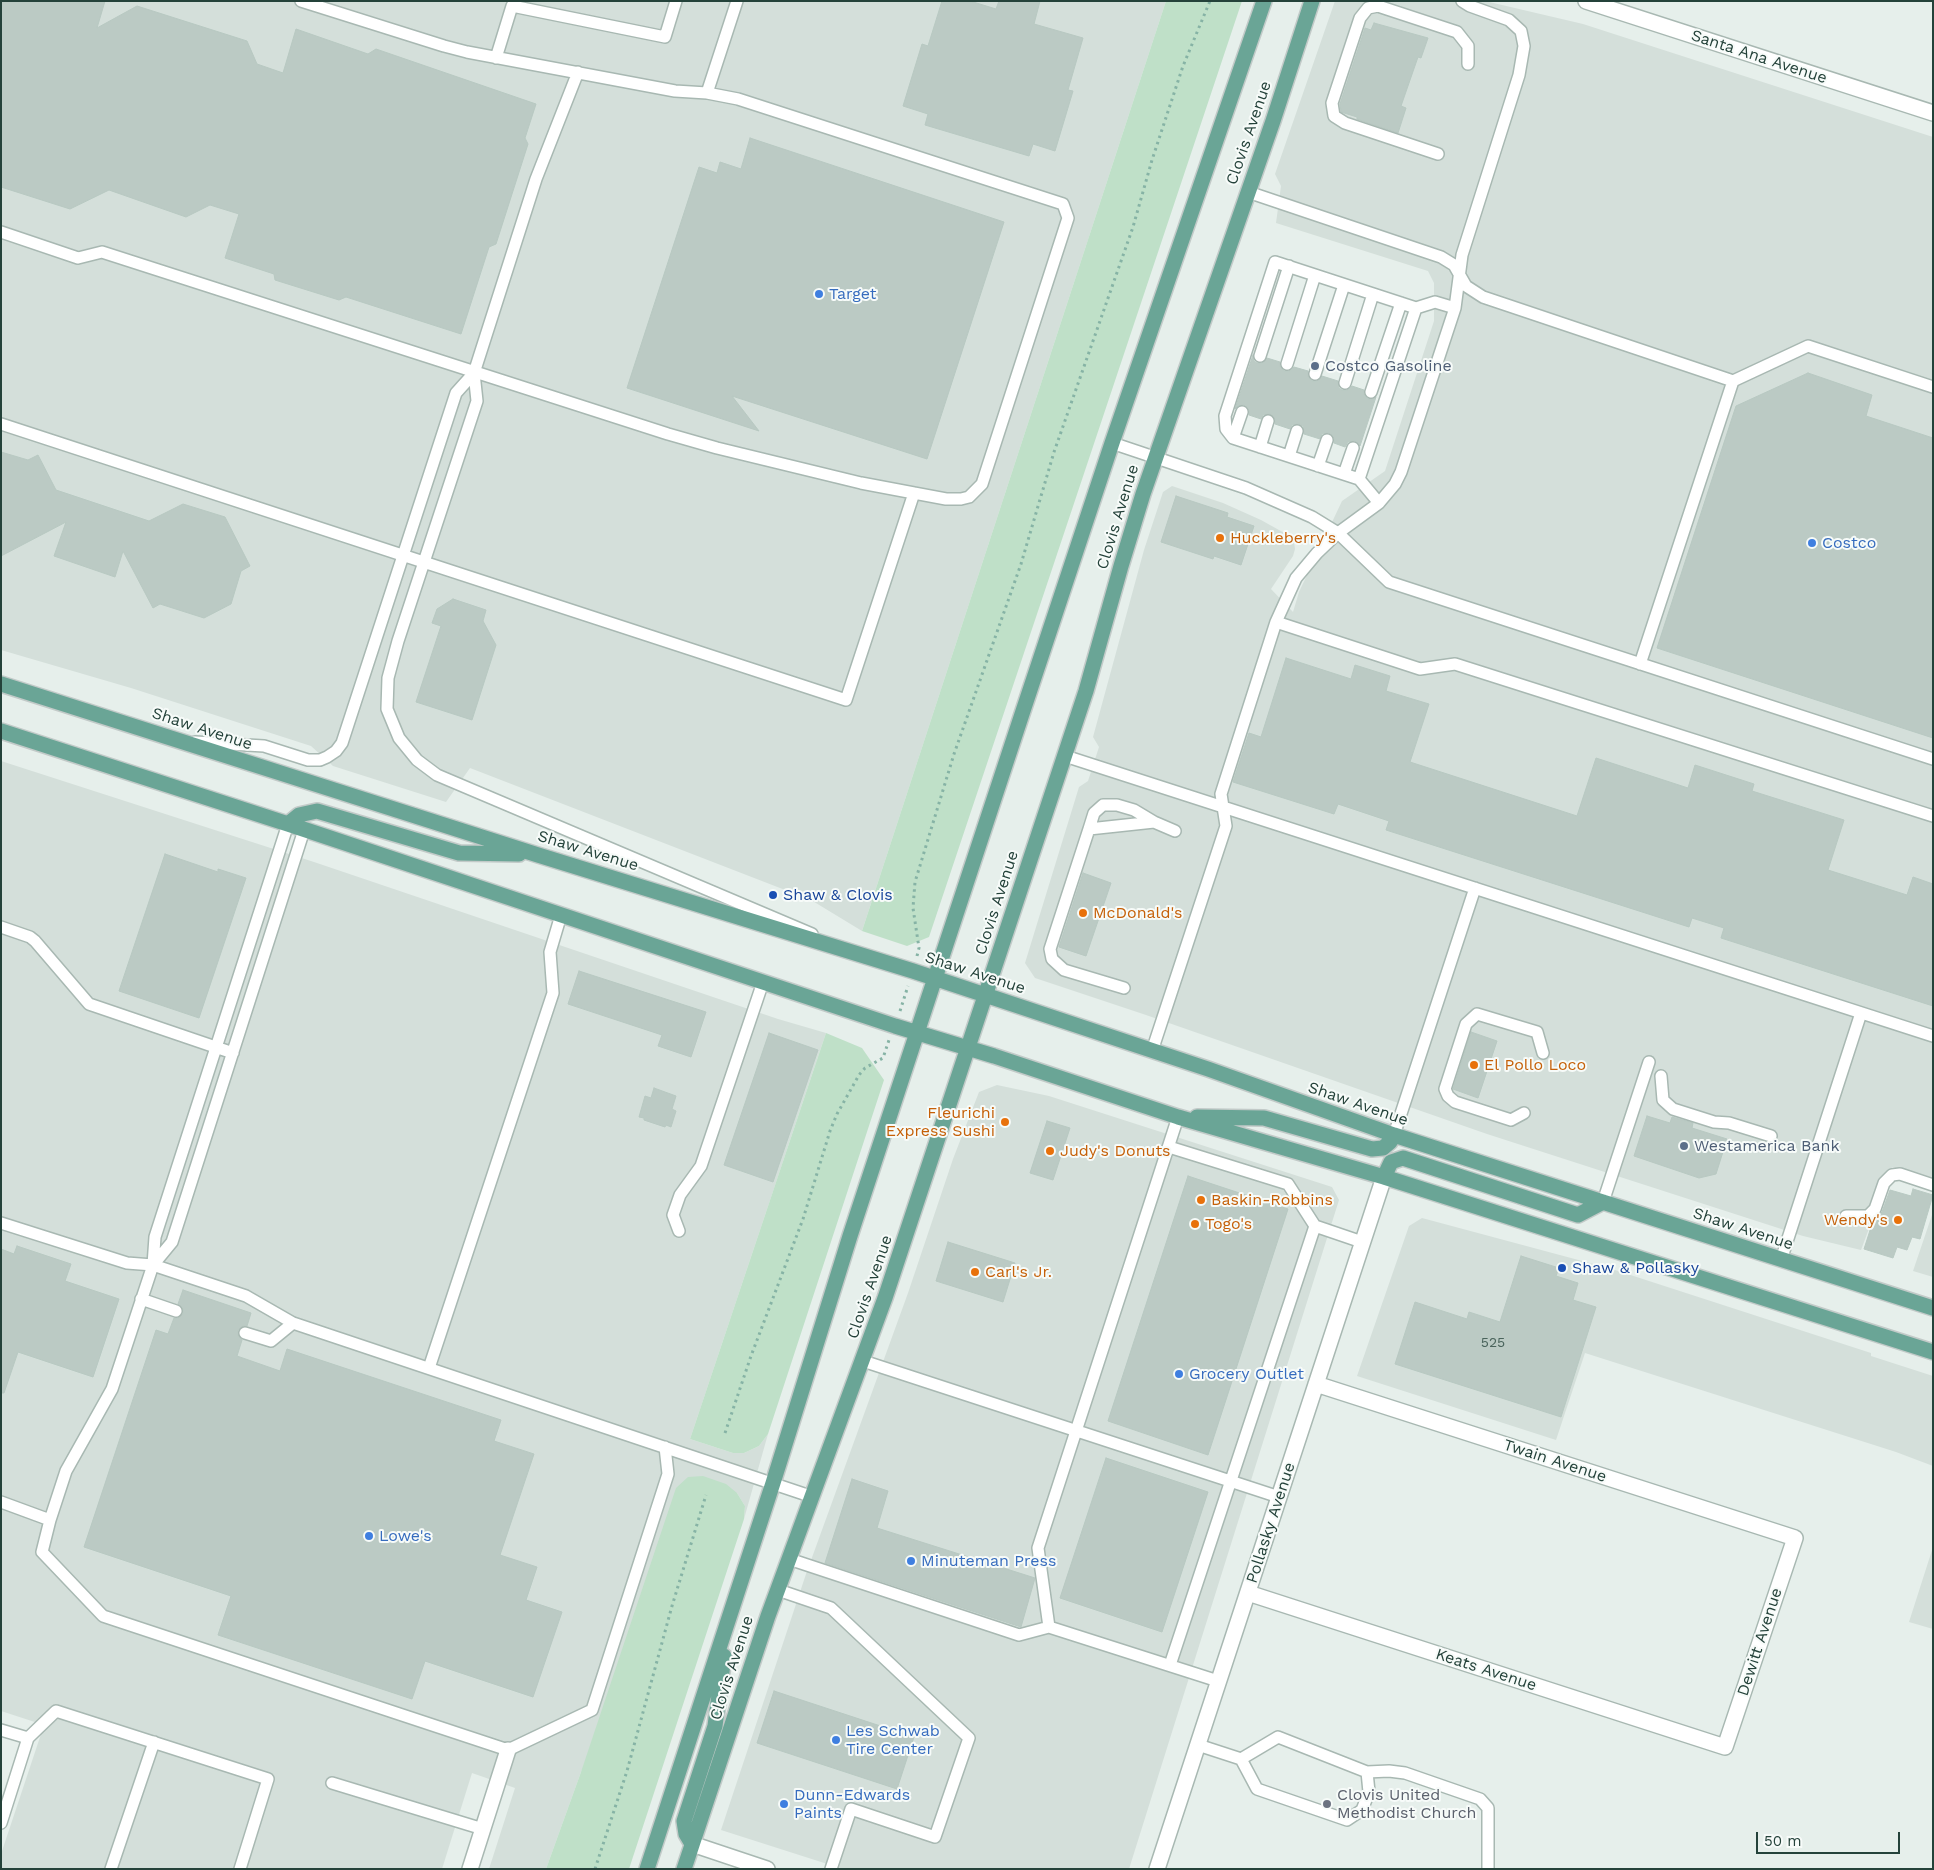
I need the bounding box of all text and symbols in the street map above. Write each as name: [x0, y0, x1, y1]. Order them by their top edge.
street label: Santa Ana Avenue: [1689, 26, 1829, 88]
street label: Clovis Avenue: [1222, 79, 1276, 187]
place label: Target: [829, 284, 876, 304]
marker: Target: [813, 288, 825, 300]
place label: Costco Gasoline: [1325, 356, 1452, 376]
marker: Costco Gasoline: [1309, 360, 1321, 372]
street label: Clovis Avenue: [1093, 462, 1143, 572]
place label: Huckleberry's: [1230, 528, 1336, 548]
marker: Huckleberry's: [1214, 532, 1226, 544]
place label: Costco: [1822, 533, 1876, 553]
marker: Costco: [1806, 537, 1818, 549]
street label: Shaw Avenue: [149, 704, 255, 754]
street label: Shaw Avenue: [535, 827, 641, 875]
street label: Clovis Avenue: [971, 848, 1023, 958]
place label: Shaw & Clovis: [783, 885, 893, 905]
marker: Shaw & Clovis: [767, 889, 779, 901]
place label: McDonald's: [1093, 903, 1182, 923]
marker: McDonald's: [1077, 907, 1089, 919]
street label: Shaw Avenue: [922, 948, 1028, 998]
place label: El Pollo Loco: [1484, 1055, 1586, 1075]
marker: El Pollo Loco: [1468, 1059, 1480, 1071]
street label: Shaw Avenue: [1305, 1078, 1411, 1130]
place label: Fleurichi Express Sushi: [886, 1103, 995, 1141]
marker: Fleurichi Express Sushi: [999, 1116, 1011, 1128]
place label: Westamerica Bank: [1694, 1136, 1839, 1156]
marker: Westamerica Bank: [1678, 1140, 1690, 1152]
place label: Judy's Donuts: [1060, 1141, 1171, 1161]
marker: Judy's Donuts: [1044, 1145, 1056, 1157]
place label: Baskin-Robbins: [1211, 1190, 1333, 1210]
marker: Baskin-Robbins: [1195, 1194, 1207, 1206]
street label: Shaw Avenue: [1690, 1204, 1796, 1254]
place label: Wendy's: [1824, 1210, 1888, 1230]
place label: Togo's: [1205, 1214, 1252, 1234]
marker: Wendy's: [1892, 1214, 1904, 1226]
marker: Togo's: [1189, 1218, 1201, 1230]
street label: Clovis Avenue: [843, 1233, 897, 1341]
place label: Shaw & Pollasky: [1572, 1258, 1699, 1278]
place label: Carl's Jr.: [985, 1262, 1052, 1282]
marker: Shaw & Pollasky: [1556, 1262, 1568, 1274]
marker: Carl's Jr.: [969, 1266, 981, 1278]
house number: 525: [1481, 1335, 1505, 1351]
place label: Grocery Outlet: [1189, 1364, 1304, 1384]
marker: Grocery Outlet: [1173, 1368, 1185, 1380]
street label: Twain Avenue: [1501, 1435, 1609, 1487]
street label: Pollasky Avenue: [1242, 1460, 1300, 1586]
place label: Lowe's: [379, 1526, 432, 1546]
marker: Lowe's: [363, 1530, 375, 1542]
place label: Minuteman Press: [921, 1551, 1056, 1571]
marker: Minuteman Press: [905, 1555, 917, 1567]
street label: Dewitt Avenue: [1733, 1585, 1787, 1699]
street label: Clovis Avenue: [706, 1613, 758, 1723]
street label: Keats Avenue: [1433, 1645, 1539, 1695]
place label: Les Schwab Tire Center: [846, 1721, 940, 1759]
marker: Les Schwab Tire Center: [830, 1734, 842, 1746]
place label: Dunn-Edwards Paints: [794, 1785, 910, 1823]
place label: Clovis United Methodist Church: [1337, 1785, 1477, 1823]
marker: Dunn-Edwards Paints: [778, 1798, 790, 1810]
marker: Clovis United Methodist Church: [1321, 1798, 1333, 1810]
scale bar: [1759, 1822, 1903, 1854]
text: 50 m: [1764, 1832, 1801, 1850]

